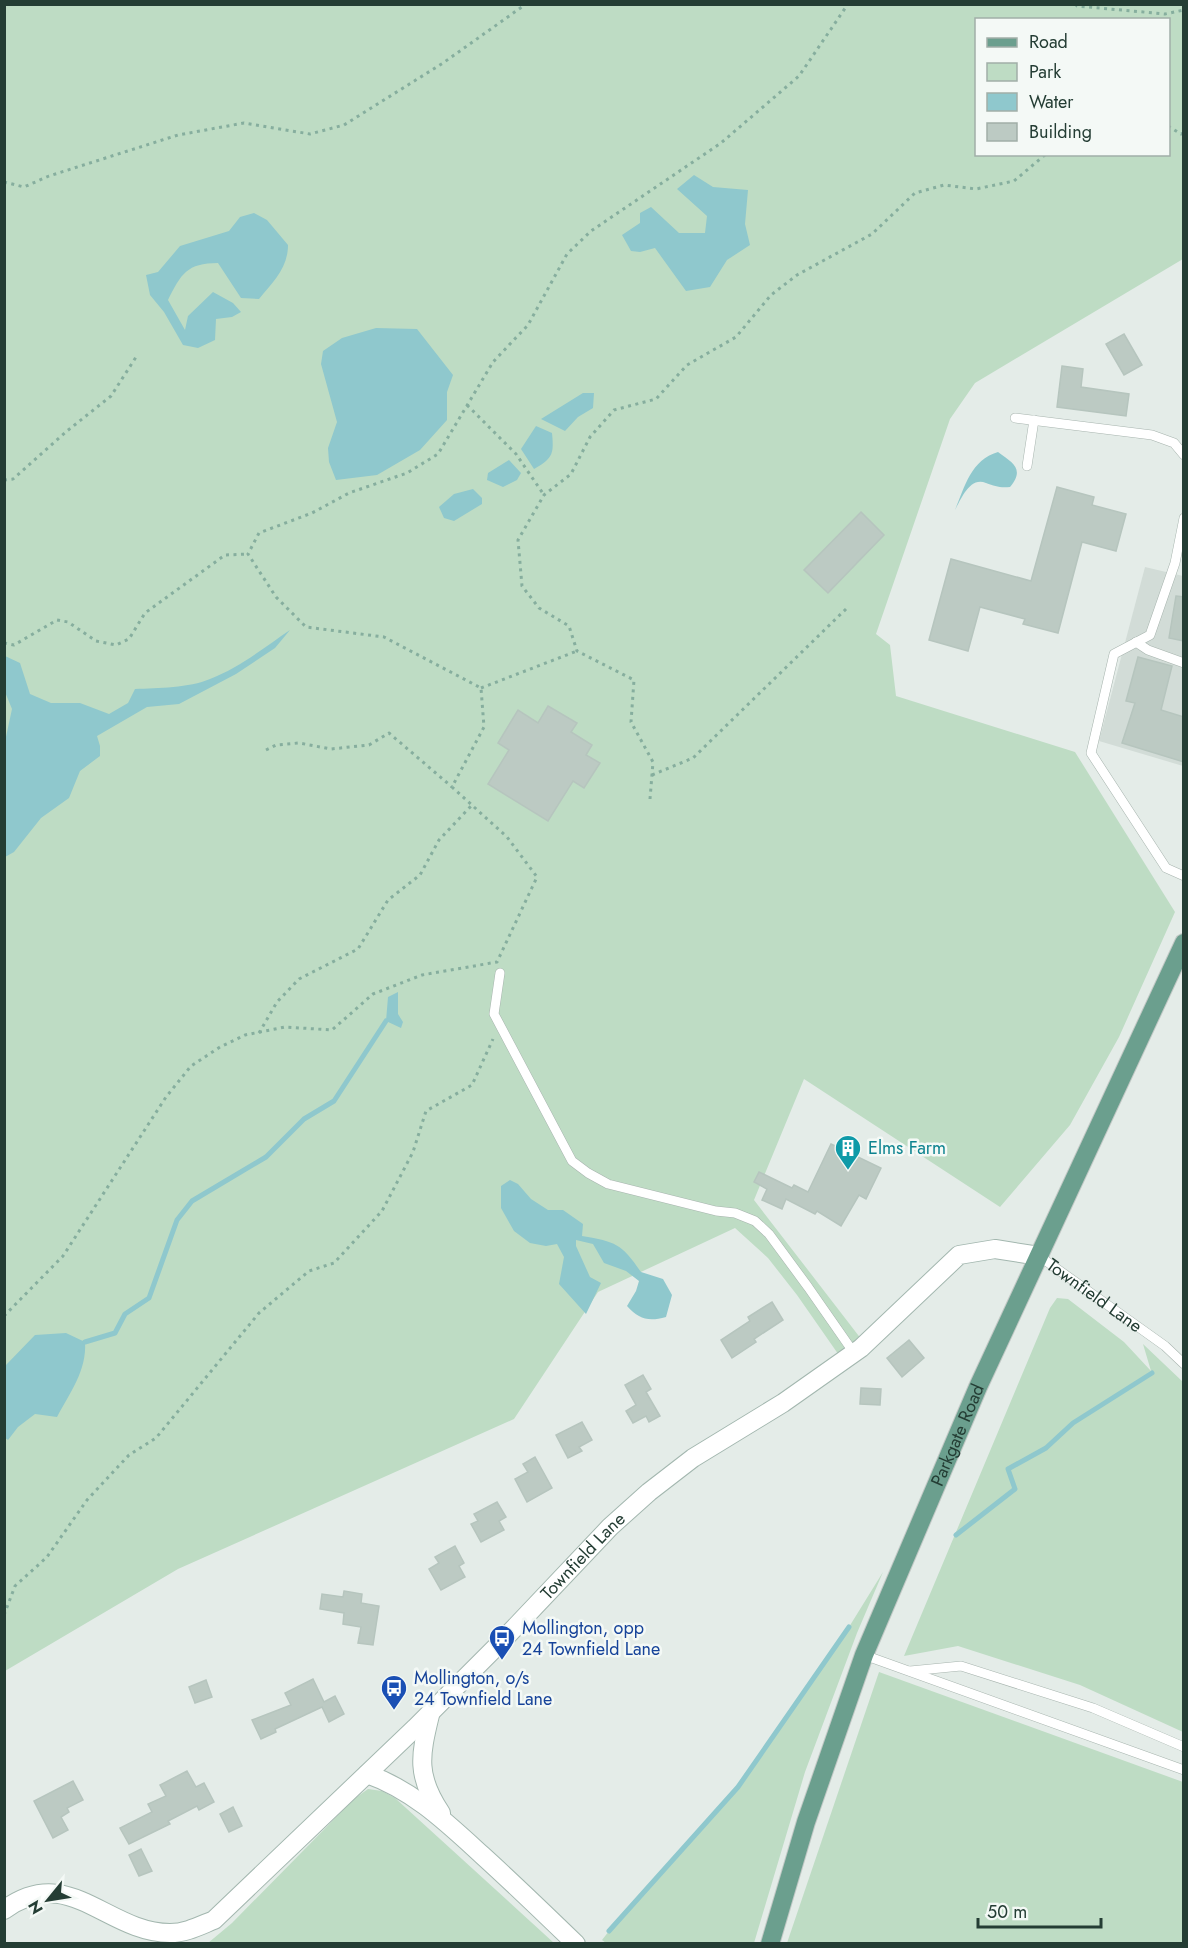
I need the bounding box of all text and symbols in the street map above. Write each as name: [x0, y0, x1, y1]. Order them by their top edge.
legend: [975, 18, 1170, 156]
text: Road: [1029, 29, 1068, 55]
text: Park: [1029, 59, 1061, 85]
text: Water: [1029, 89, 1074, 115]
text: Building: [1029, 119, 1092, 145]
building icon: Elms Farm: [833, 1133, 863, 1171]
place label: Elms Farm: [868, 1135, 946, 1161]
street label: Townfield Lane: [1041, 1252, 1148, 1339]
street label: Parkgate Road: [924, 1380, 991, 1490]
street label: Townfield Lane: [535, 1506, 631, 1605]
place label: Mollington, opp 24 Townfield Lane: [522, 1615, 660, 1662]
bus stop icon: Mollington, opp 24 Townfield Lane: [487, 1623, 517, 1661]
place label: Mollington, o/s 24 Townfield Lane: [414, 1665, 552, 1712]
bus stop icon: Mollington, o/s 24 Townfield Lane: [379, 1673, 409, 1711]
north arrow: [18, 1870, 78, 1930]
scale bar: [978, 1891, 1101, 1929]
text: N: [22, 1896, 49, 1919]
text: 50 m: [987, 1899, 1027, 1925]

